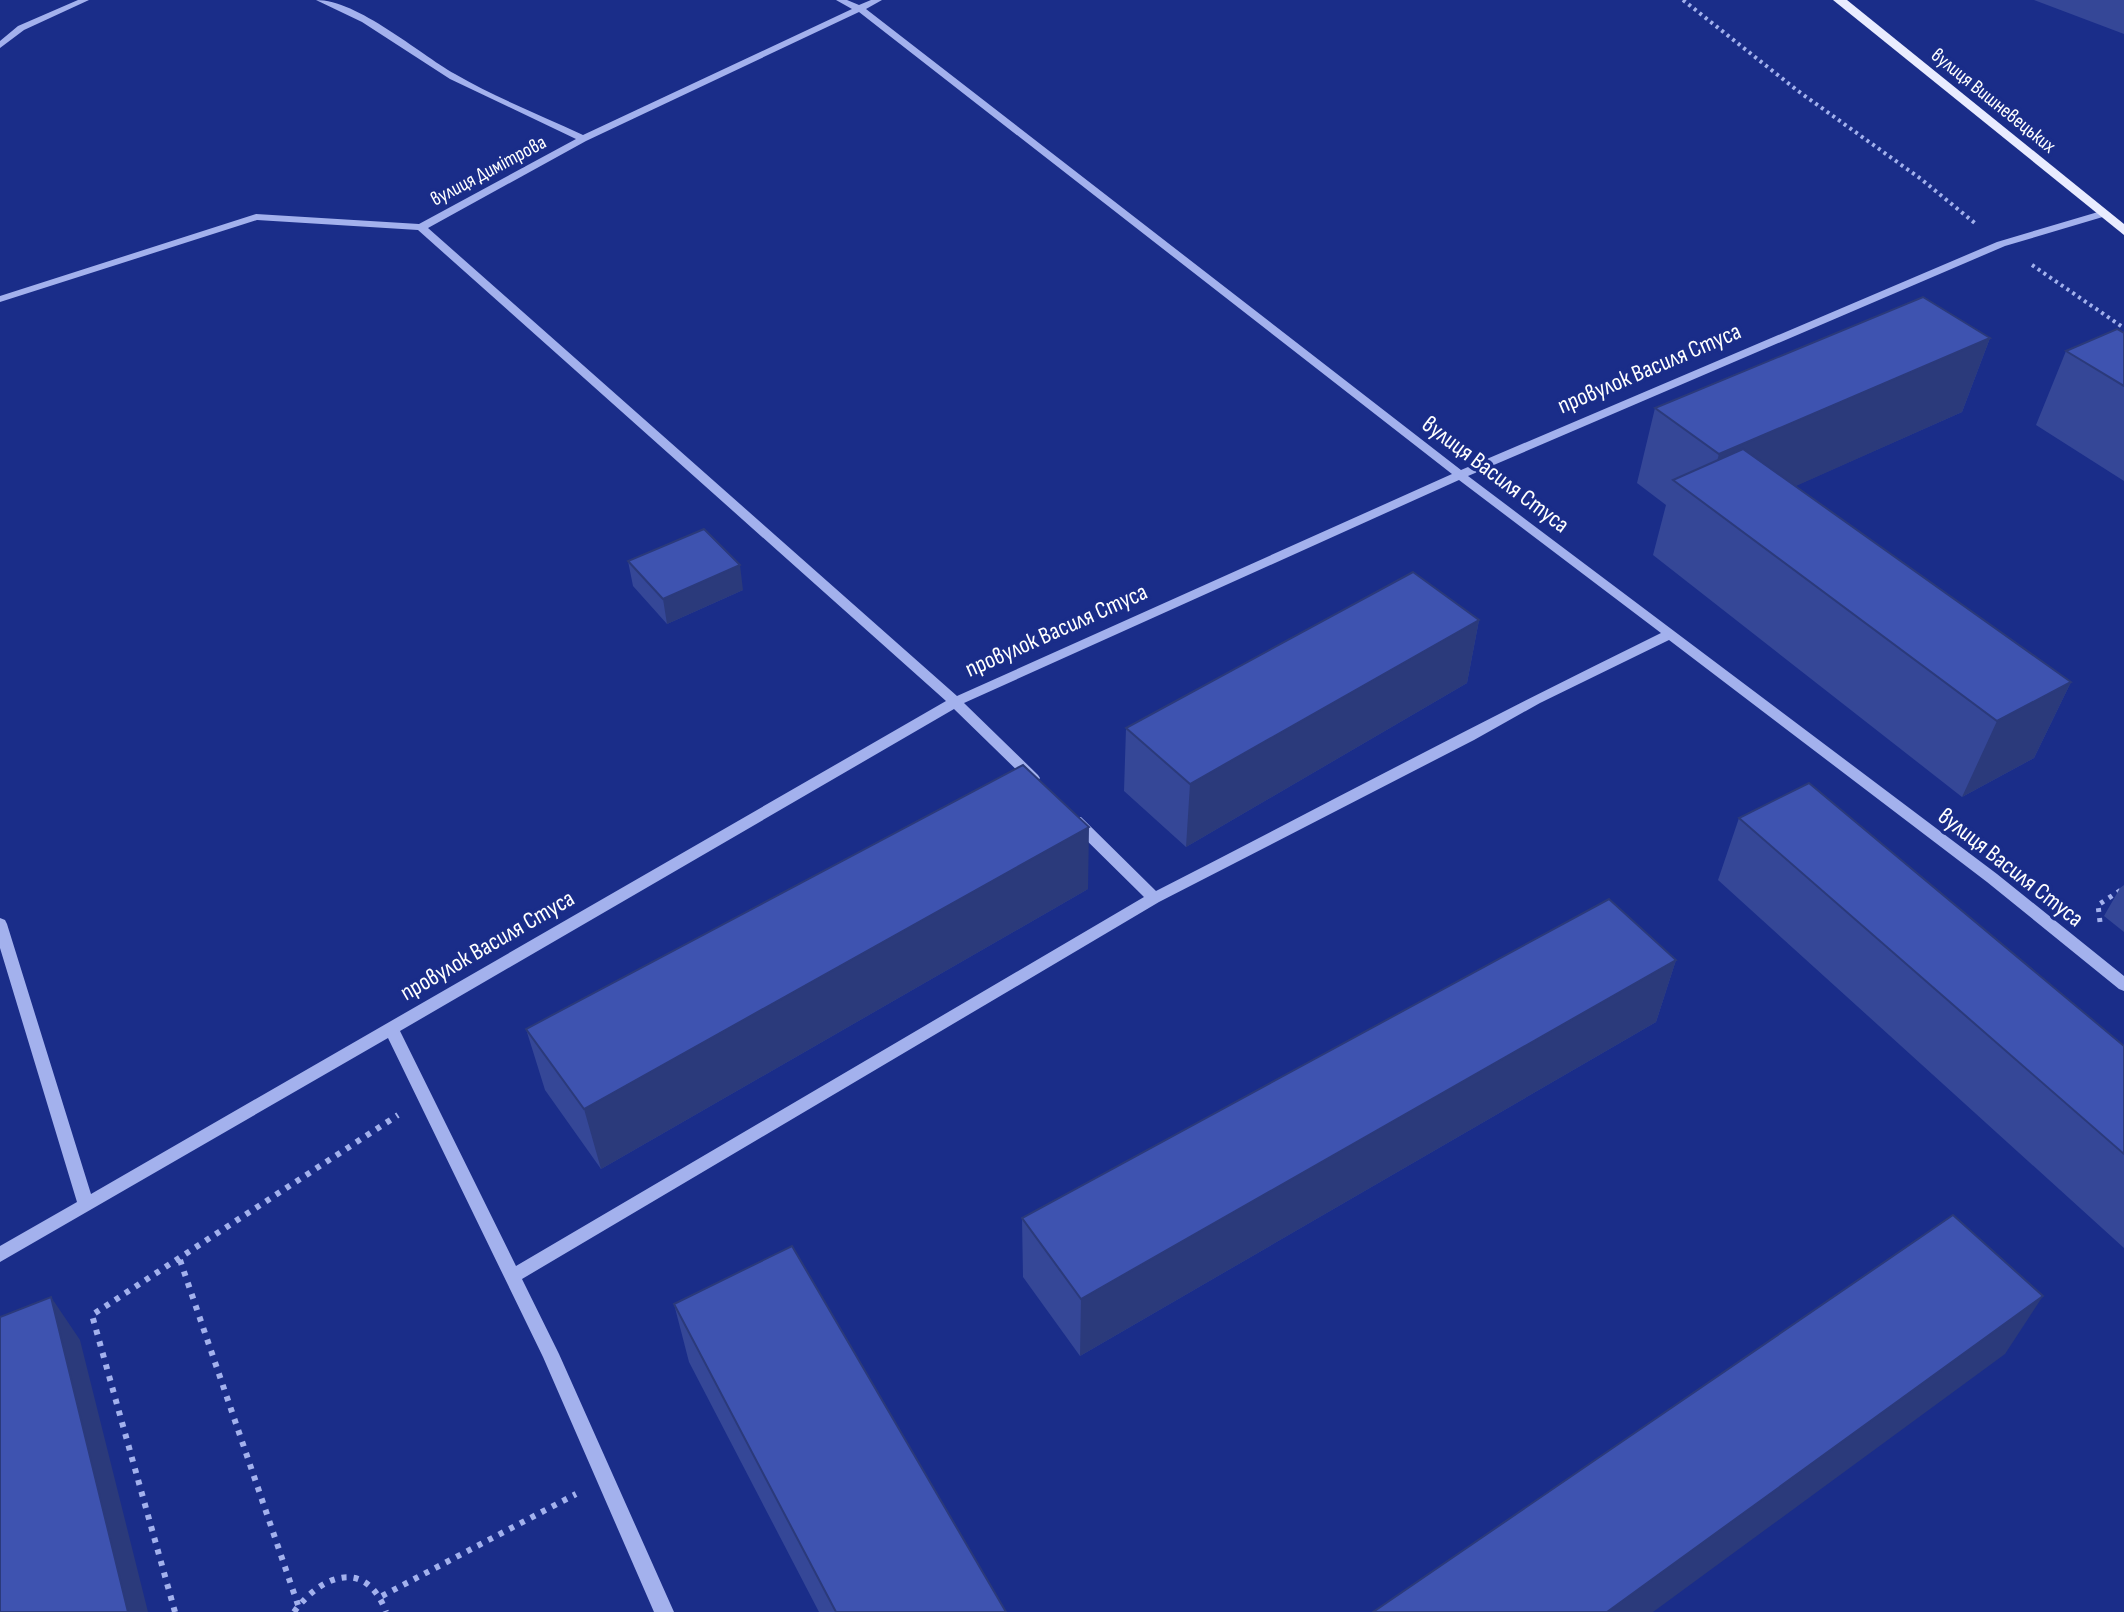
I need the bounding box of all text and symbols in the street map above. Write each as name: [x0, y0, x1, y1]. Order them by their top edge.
street label: вулиця Вишневецьких: [1926, 43, 2061, 159]
street label: вулиця Димітрова: [427, 130, 550, 211]
street label: провулок Василя Стуса: [1553, 317, 1745, 420]
street label: вулиця Василя Стуса: [1416, 410, 1575, 539]
street label: провулок Василя Стуса: [961, 577, 1152, 684]
street label: вулиця Василя Стуса: [1932, 802, 2089, 933]
street label: провулок Василя Стуса: [395, 884, 580, 1007]

